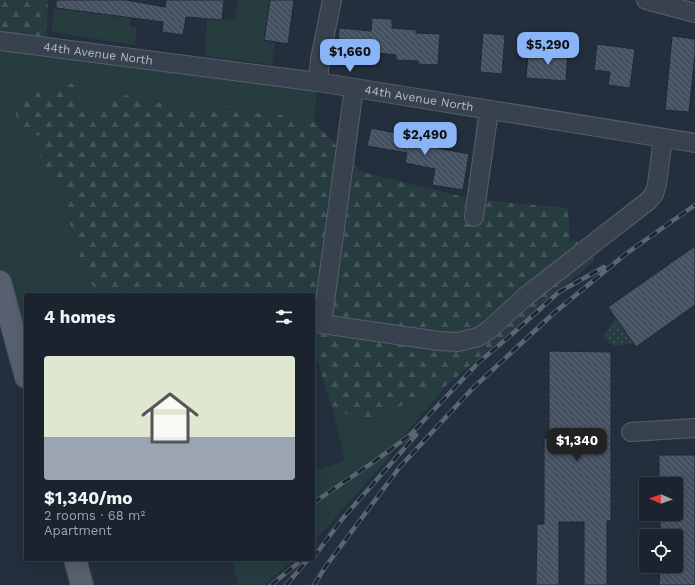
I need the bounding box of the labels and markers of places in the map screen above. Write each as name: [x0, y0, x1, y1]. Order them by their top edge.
pin: $5,290: [515, 32, 581, 66]
pin: $1,660: [317, 39, 383, 73]
pin: $2,490: [392, 122, 458, 156]
pin: $1,340: [544, 428, 610, 462]

